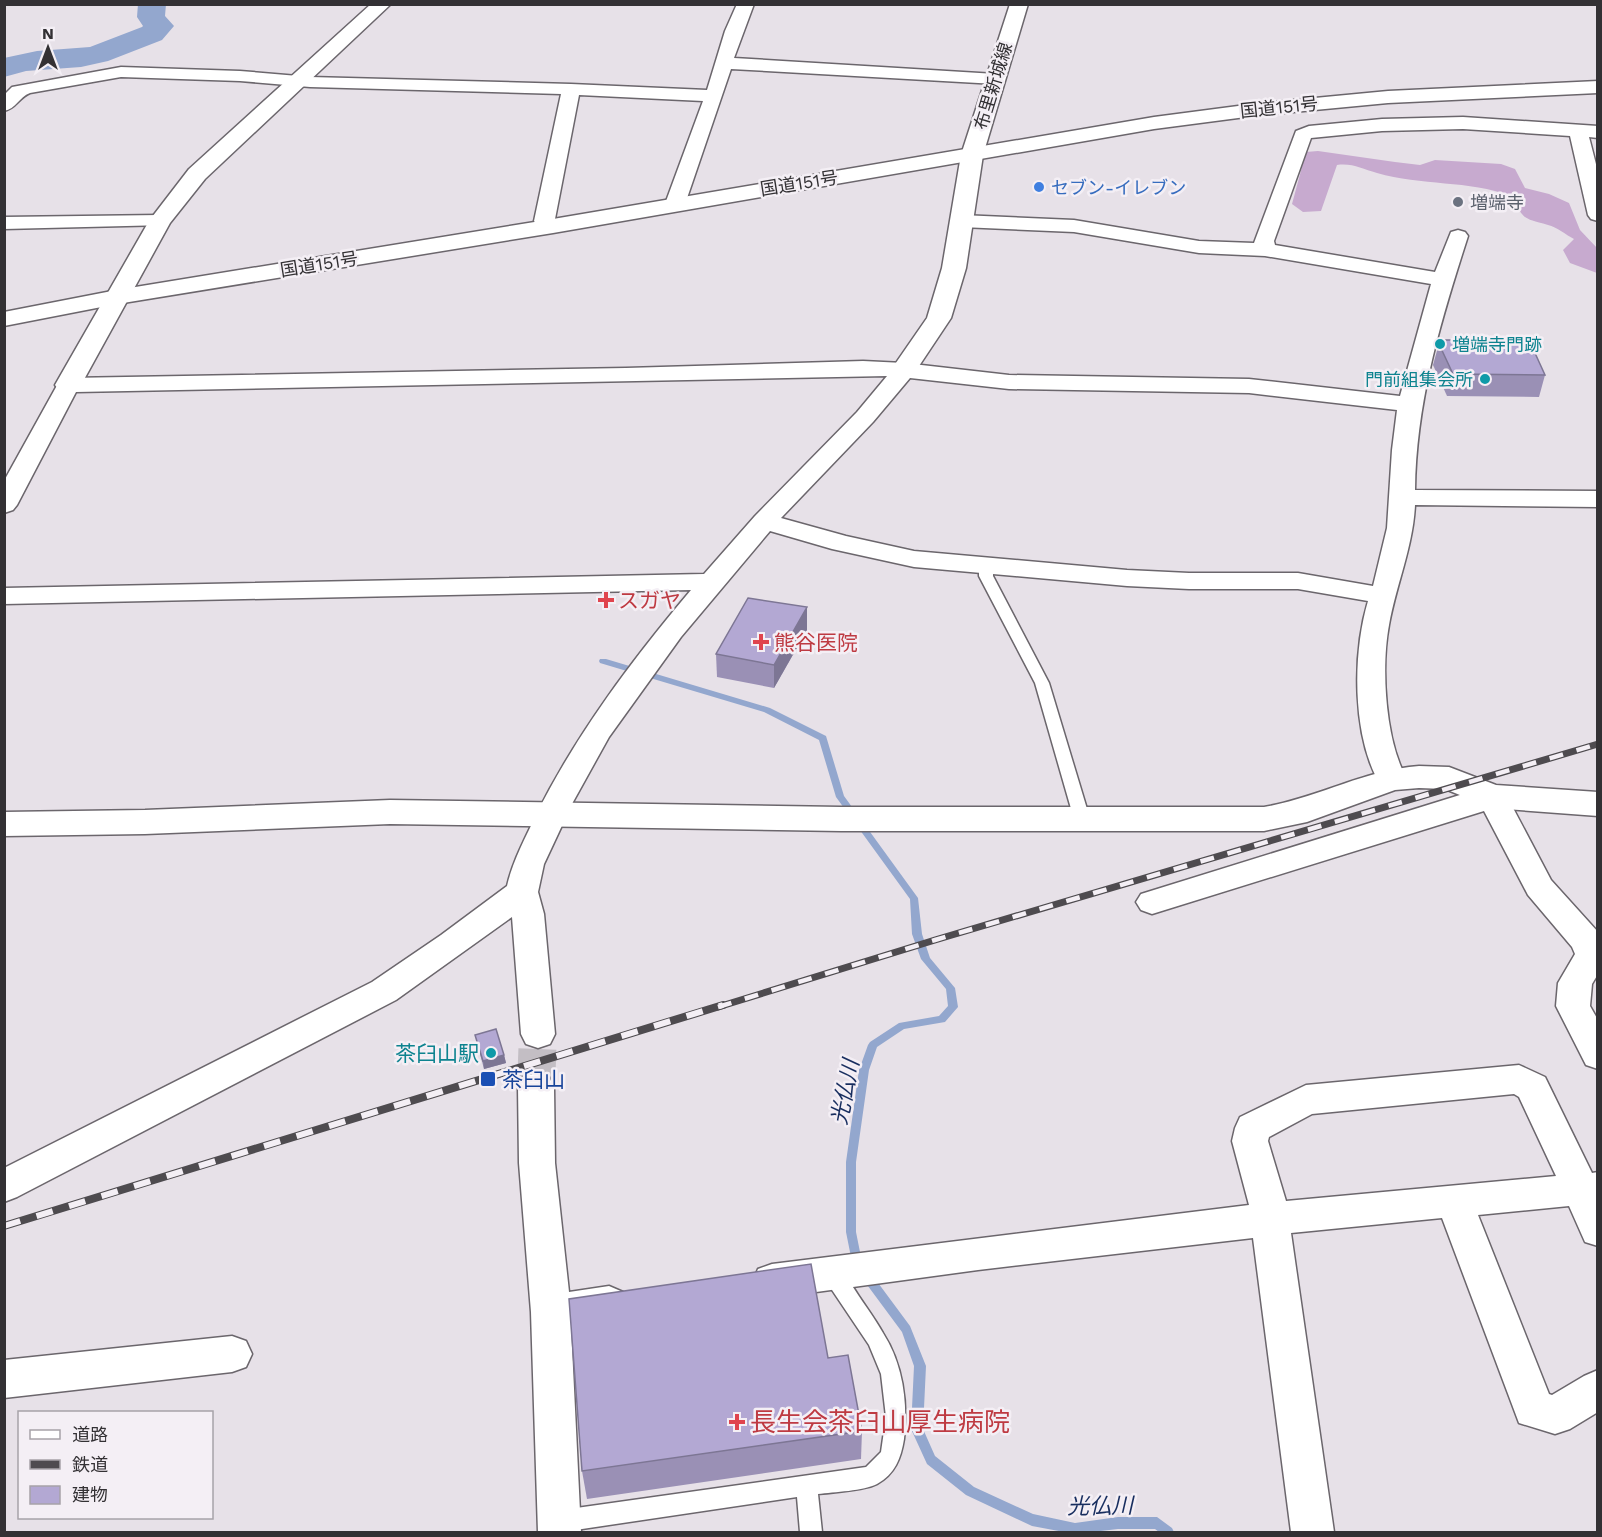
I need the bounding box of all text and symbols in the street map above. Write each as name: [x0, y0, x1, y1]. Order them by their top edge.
north arrow: [18, 18, 78, 78]
text: N: [42, 24, 54, 43]
street label: 布里新城線: [970, 40, 1016, 132]
street label: 国道151号: [1239, 92, 1319, 122]
street label: 国道151号: [759, 166, 839, 200]
place label: セブン-イレブン: [1051, 177, 1186, 198]
marker: セブン-イレブン: [1032, 180, 1046, 194]
place label: 増端寺: [1470, 192, 1524, 213]
marker: 増端寺: [1451, 195, 1465, 209]
street label: 国道151号: [279, 247, 359, 281]
place label: 増端寺門跡: [1452, 334, 1542, 355]
marker: 増端寺門跡: [1433, 337, 1447, 351]
place label: 門前組集会所: [1365, 369, 1473, 390]
marker: 門前組集会所: [1478, 372, 1492, 386]
place label: スガヤ: [618, 588, 681, 613]
marker: スガヤ: [599, 593, 613, 607]
place label: 熊谷医院: [774, 630, 858, 655]
marker: 熊谷医院: [752, 633, 770, 651]
place label: 茶臼山駅: [395, 1041, 479, 1066]
marker: 茶臼山駅: [484, 1046, 498, 1060]
water label: 光仏川: [826, 1055, 864, 1127]
place label: 茶臼山: [502, 1067, 565, 1092]
marker: 茶臼山: [479, 1070, 497, 1088]
place label: 長生会茶臼山厚生病院: [750, 1407, 1010, 1437]
legend: [18, 1411, 213, 1519]
marker: 長生会茶臼山厚生病院: [728, 1413, 746, 1431]
text: 道路: [72, 1424, 108, 1445]
text: 鉄道: [72, 1454, 108, 1475]
text: 建物: [72, 1484, 108, 1505]
water label: 光仏川: [1067, 1493, 1135, 1519]

